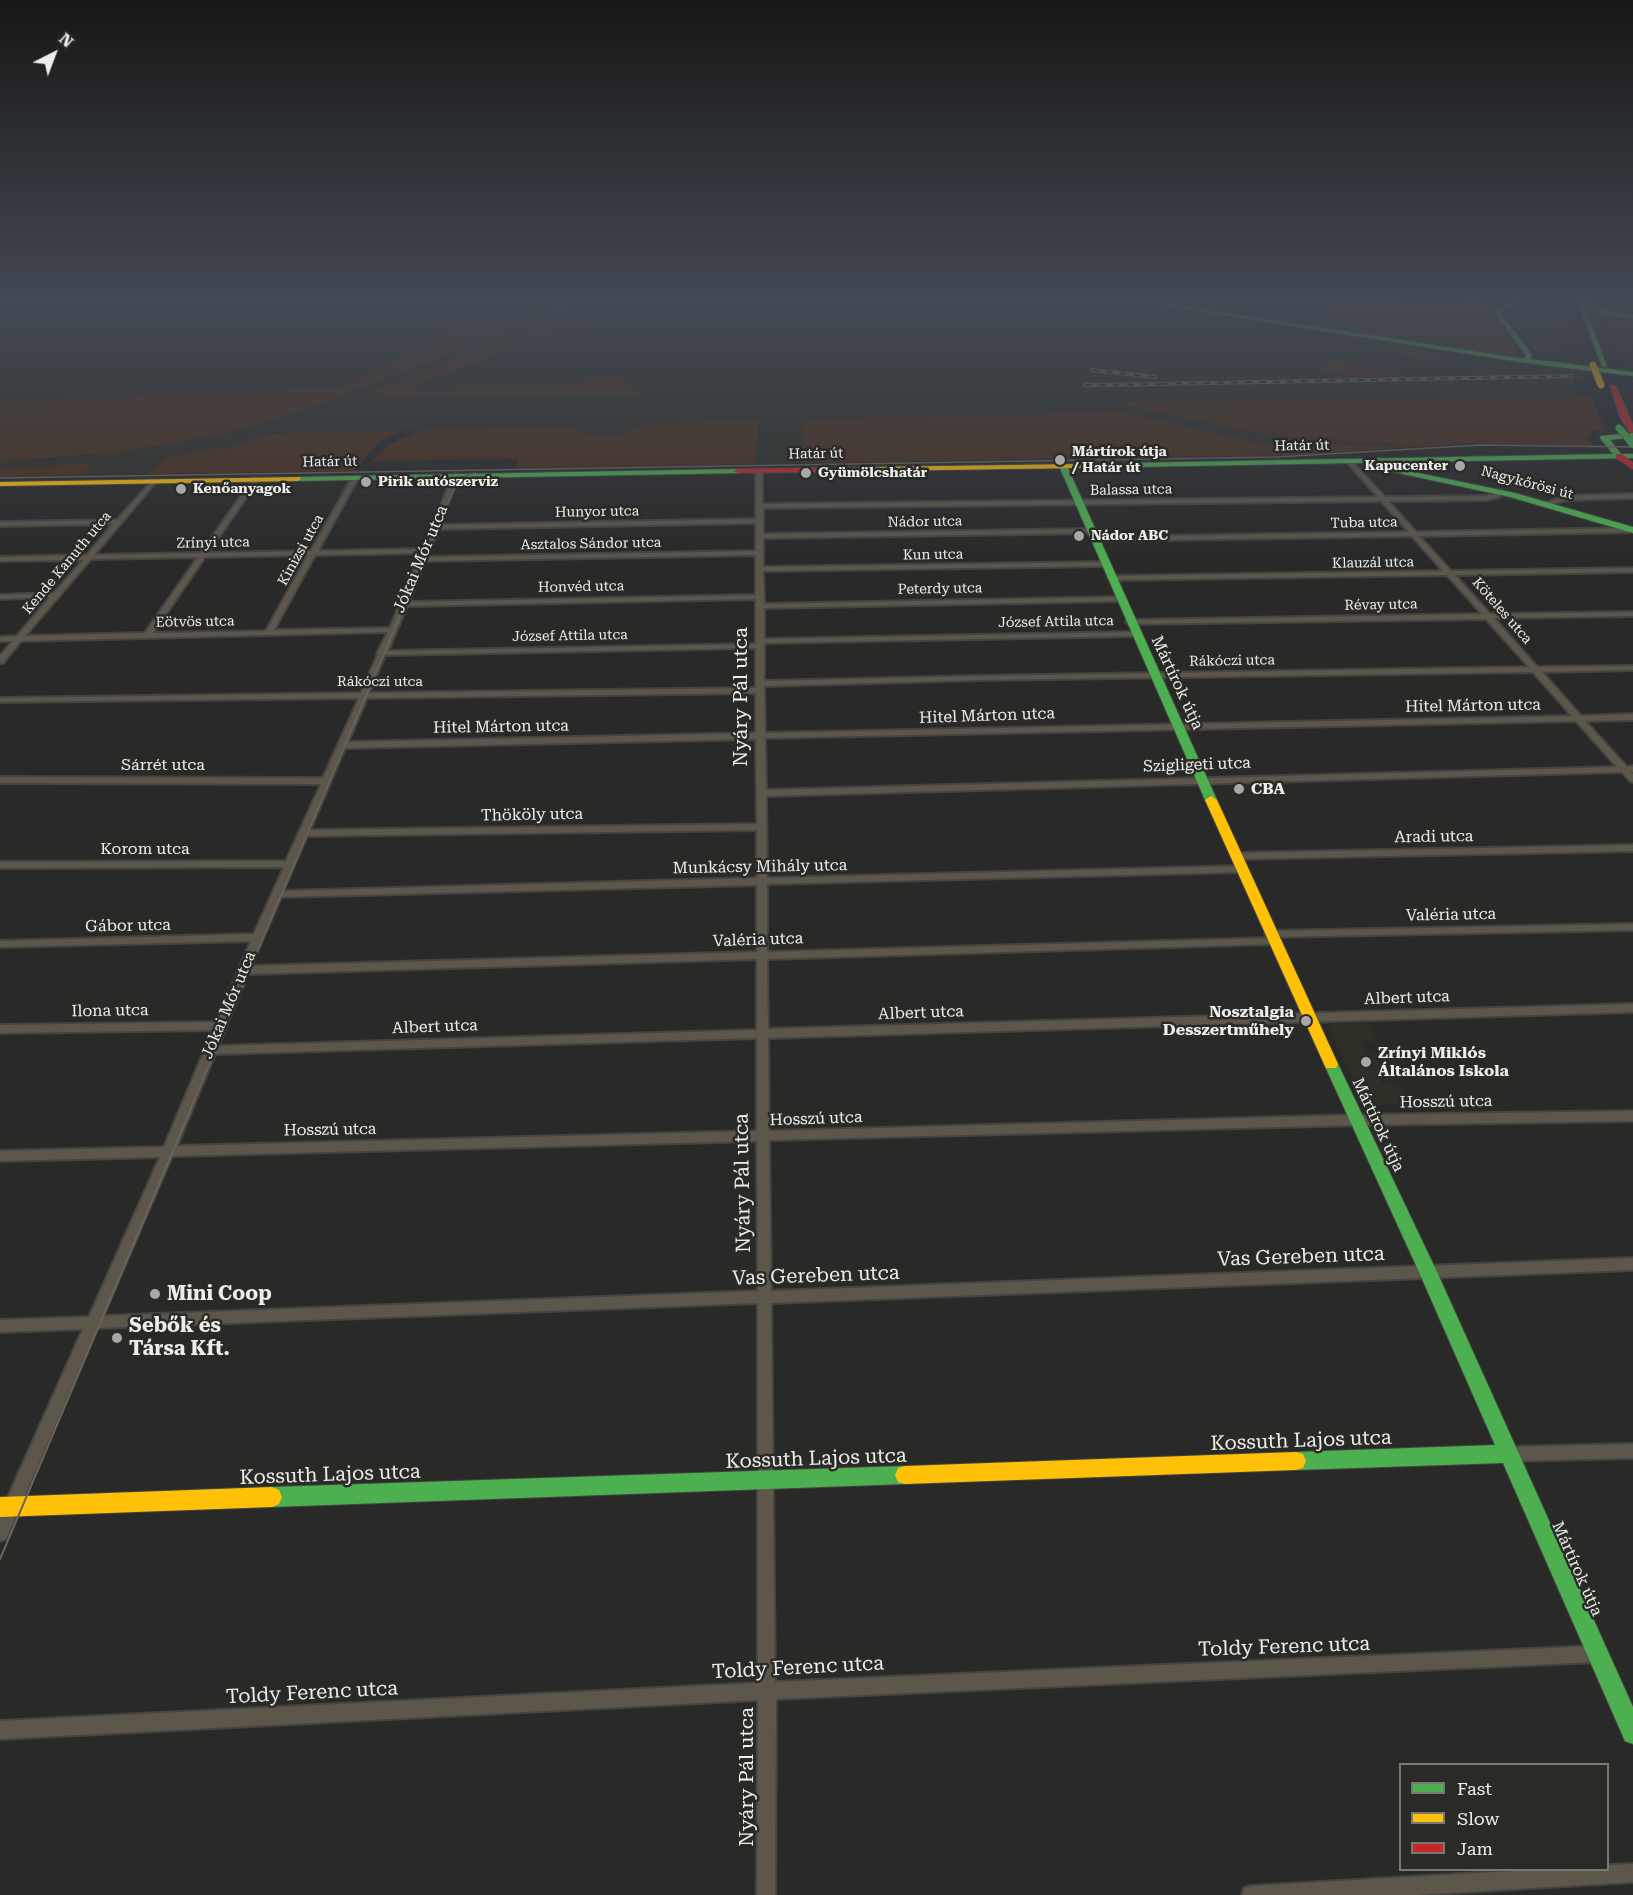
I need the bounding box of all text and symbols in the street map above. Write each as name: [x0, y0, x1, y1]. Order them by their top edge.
north arrow: [24, 24, 84, 84]
text: N: [55, 29, 77, 51]
street label: Határ út: [1274, 437, 1330, 455]
place label: Mártírok útja / Határ út: [1072, 444, 1167, 476]
street label: Határ út: [788, 445, 844, 463]
street label: Határ út: [302, 453, 358, 471]
marker: Mártírok útja / Határ út: [1053, 453, 1067, 467]
place label: Kapucenter: [1364, 458, 1448, 474]
marker: Kapucenter: [1453, 459, 1467, 473]
street label: Nagykőrösi út: [1479, 463, 1575, 503]
place label: Gyümölcshatár: [818, 465, 927, 481]
marker: Gyümölcshatár: [799, 466, 813, 480]
place label: Pirik autószerviz: [378, 474, 498, 490]
marker: Pirik autószerviz: [359, 475, 373, 489]
place label: Kenőanyagok: [193, 481, 291, 497]
street label: Balassa utca: [1090, 481, 1172, 499]
marker: Kenőanyagok: [174, 482, 188, 496]
street label: Jókai Mór utca: [390, 502, 452, 616]
street label: Hunyor utca: [555, 503, 639, 521]
street label: Kende Kanuth utca: [19, 508, 115, 618]
street label: Kinizsi utca: [275, 511, 327, 589]
street label: Nádor utca: [888, 513, 962, 531]
street label: Tuba utca: [1330, 514, 1398, 532]
place label: Nádor ABC: [1091, 528, 1168, 544]
marker: Nádor ABC: [1072, 529, 1086, 543]
street label: Zrínyi utca: [176, 534, 250, 552]
street label: Asztalos Sándor utca: [521, 534, 661, 554]
street label: Kun utca: [903, 546, 963, 564]
street label: Klauzál utca: [1332, 554, 1414, 572]
street label: Köteles utca: [1469, 574, 1535, 648]
street label: Honvéd utca: [538, 578, 624, 596]
street label: Peterdy utca: [897, 580, 983, 598]
street label: Révay utca: [1344, 596, 1418, 614]
street label: Eötvös utca: [155, 613, 235, 631]
street label: József Attila utca: [998, 613, 1114, 631]
street label: József Attila utca: [512, 627, 628, 645]
street label: Nyáry Pál utca: [729, 627, 753, 767]
street label: Mártírok útja: [1147, 633, 1207, 733]
street label: Rákóczi utca: [1189, 652, 1275, 670]
street label: Rákóczi utca: [337, 674, 423, 690]
street label: Hitel Márton utca: [1405, 695, 1541, 717]
street label: Hitel Márton utca: [919, 704, 1055, 728]
street label: Hitel Márton utca: [433, 716, 569, 738]
street label: Szigligeti utca: [1143, 754, 1251, 776]
street label: Sárrét utca: [121, 755, 205, 775]
place label: CBA: [1251, 779, 1285, 799]
marker: CBA: [1232, 782, 1246, 796]
street label: Thököly utca: [481, 805, 583, 825]
street label: Aradi utca: [1394, 827, 1474, 847]
street label: Korom utca: [100, 839, 190, 859]
street label: Munkácsy Mihály utca: [673, 856, 847, 878]
street label: Valéria utca: [1406, 905, 1496, 925]
street label: Gábor utca: [85, 916, 171, 936]
street label: Valéria utca: [713, 929, 803, 951]
street label: Jókai Mór utca: [198, 948, 260, 1062]
street label: Albert utca: [1364, 987, 1450, 1009]
street label: Ilona utca: [71, 1001, 149, 1021]
street label: Albert utca: [878, 1002, 964, 1024]
place label: Nosztalgia Desszertműhely: [1163, 1002, 1294, 1040]
marker: Nosztalgia Desszertműhely: [1299, 1014, 1313, 1028]
street label: Albert utca: [392, 1016, 478, 1038]
place label: Zrínyi Miklós Általános Iskola: [1378, 1043, 1509, 1081]
marker: Zrínyi Miklós Általános Iskola: [1359, 1055, 1373, 1069]
street label: Mártírok útja: [1348, 1075, 1408, 1175]
street label: Hosszú utca: [1399, 1092, 1493, 1112]
street label: Hosszú utca: [769, 1108, 863, 1130]
street label: Nyáry Pál utca: [730, 1113, 756, 1253]
street label: Hosszú utca: [283, 1120, 377, 1140]
street label: Vas Gereben utca: [1217, 1242, 1385, 1272]
street label: Vas Gereben utca: [732, 1261, 900, 1291]
place label: Mini Coop: [167, 1282, 272, 1306]
marker: Mini Coop: [148, 1287, 162, 1301]
place label: Sebők és Társa Kft.: [129, 1314, 230, 1361]
marker: Sebők és Társa Kft.: [110, 1331, 124, 1345]
street label: Kossuth Lajos utca: [1210, 1426, 1392, 1456]
street label: Kossuth Lajos utca: [725, 1444, 907, 1474]
street label: Kossuth Lajos utca: [239, 1460, 421, 1490]
street label: Mártírok útja: [1548, 1519, 1606, 1619]
street label: Toldy Ferenc utca: [1198, 1632, 1370, 1662]
street label: Toldy Ferenc utca: [711, 1652, 885, 1684]
street label: Toldy Ferenc utca: [225, 1677, 399, 1709]
street label: Nyáry Pál utca: [735, 1707, 759, 1847]
legend: [1399, 1763, 1609, 1871]
text: Fast: [1457, 1778, 1492, 1799]
text: Slow: [1457, 1808, 1499, 1829]
text: Jam: [1457, 1838, 1493, 1859]

